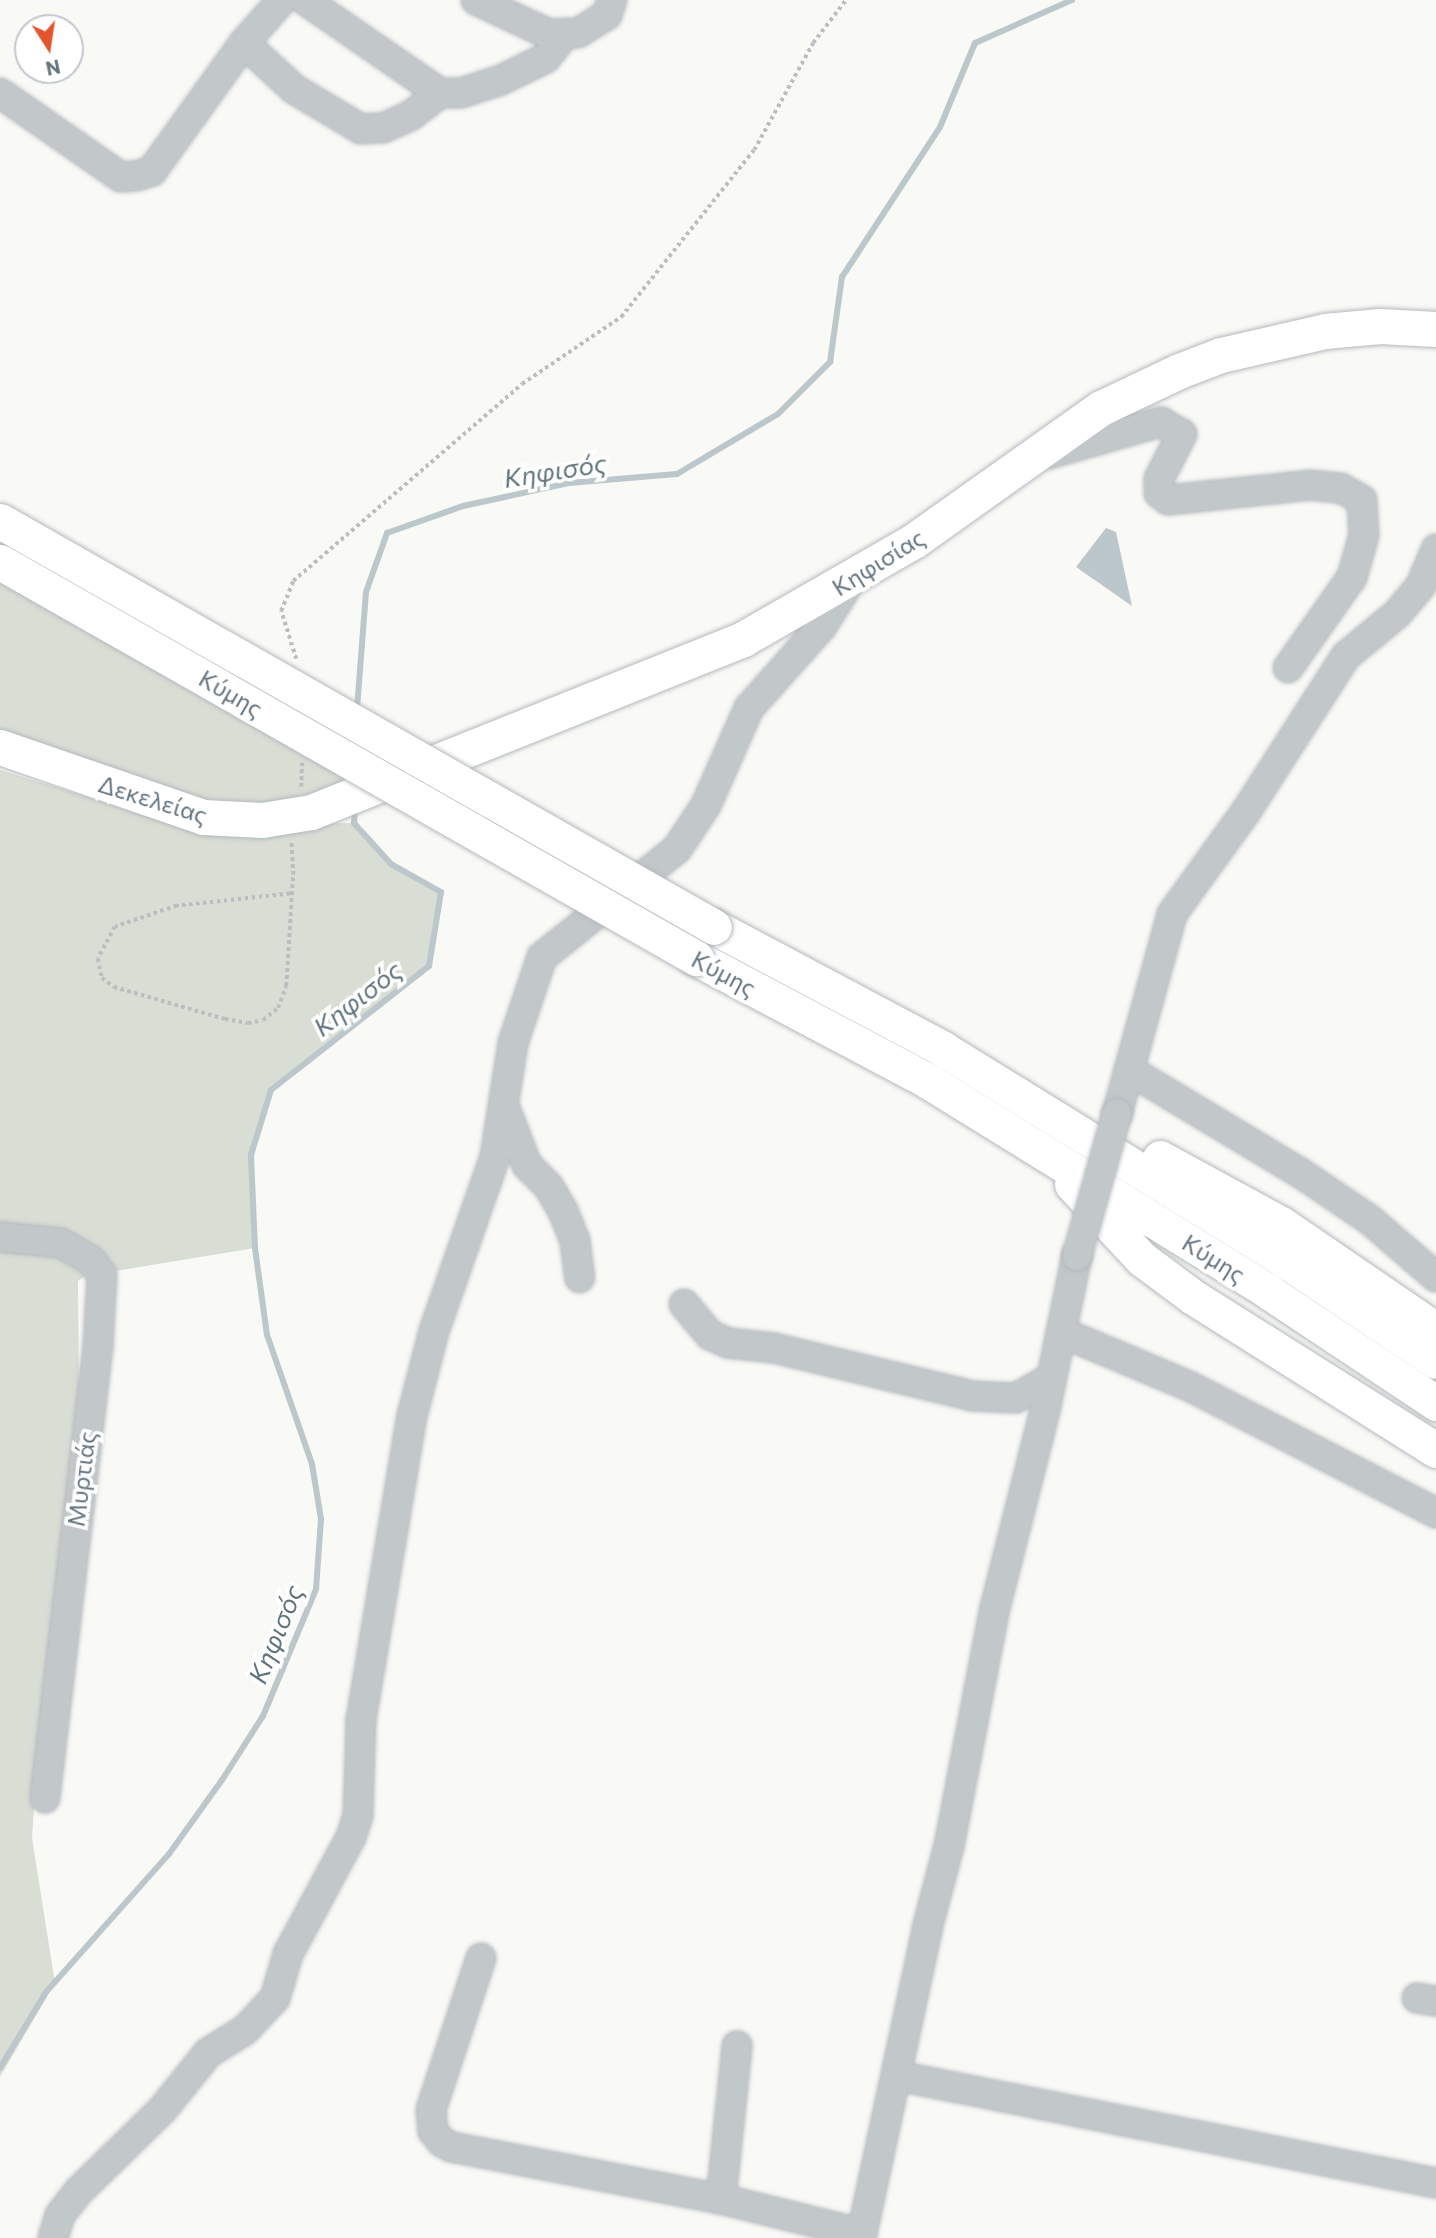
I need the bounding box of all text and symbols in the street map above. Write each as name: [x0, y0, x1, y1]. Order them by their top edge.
north arrow: [14, 14, 84, 84]
text: N: [44, 55, 62, 81]
water label: Κηφισός: [501, 446, 609, 494]
street label: Κηφισίας: [827, 522, 929, 602]
street label: Κύμης: [194, 663, 268, 723]
street label: Δεκελείας: [95, 769, 211, 829]
street label: Κύμης: [687, 944, 761, 1002]
water label: Κηφισός: [307, 954, 407, 1042]
street label: Κύμης: [1177, 1228, 1251, 1288]
street label: Μυρτιάς: [61, 1430, 101, 1528]
water label: Κηφισός: [241, 1580, 309, 1688]

